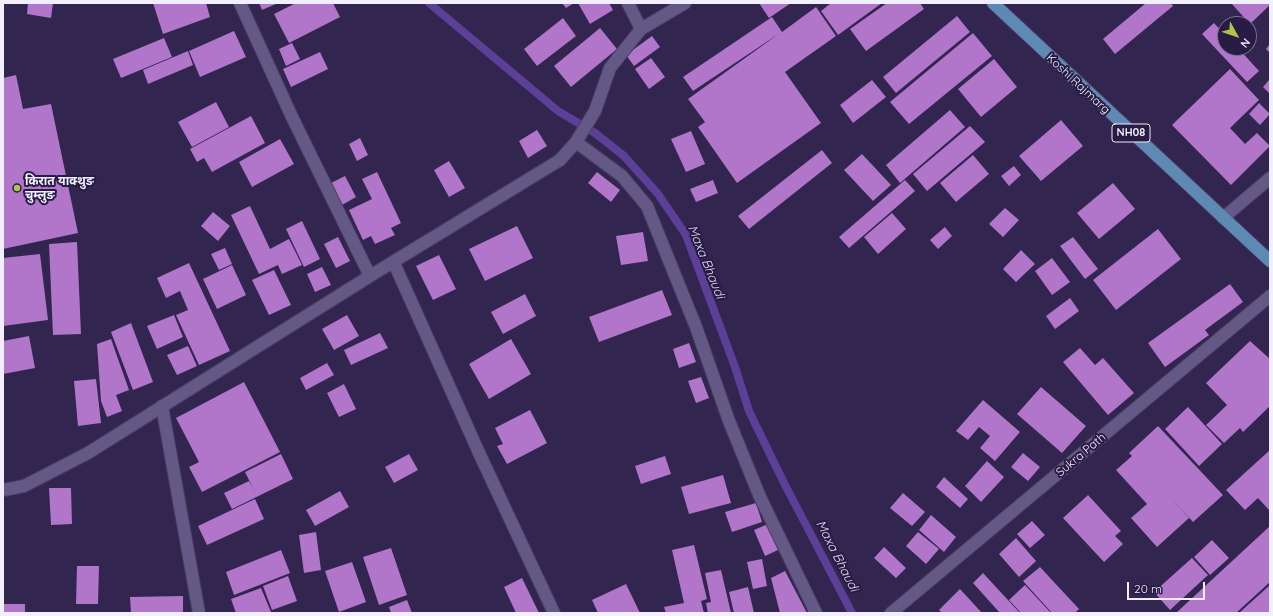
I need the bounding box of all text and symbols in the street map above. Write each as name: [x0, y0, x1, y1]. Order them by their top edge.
north arrow: [1217, 16, 1257, 56]
text: N: [1237, 35, 1253, 51]
street label: Koshi Rajmarg: [1043, 51, 1113, 117]
road number: NH08: [1112, 124, 1150, 142]
place label: किरात याक्थुङ चुम्लुङ: [25, 174, 94, 202]
marker: किरात याक्थुङ चुम्लुङ: [12, 183, 22, 193]
water label: Maxa Bhaudi: [684, 223, 728, 301]
street label: Sukra Path: [1053, 430, 1109, 480]
water label: Maxa Bhaudi: [812, 518, 862, 594]
scale bar: [1129, 574, 1207, 600]
text: 20 m: [1134, 581, 1162, 596]

